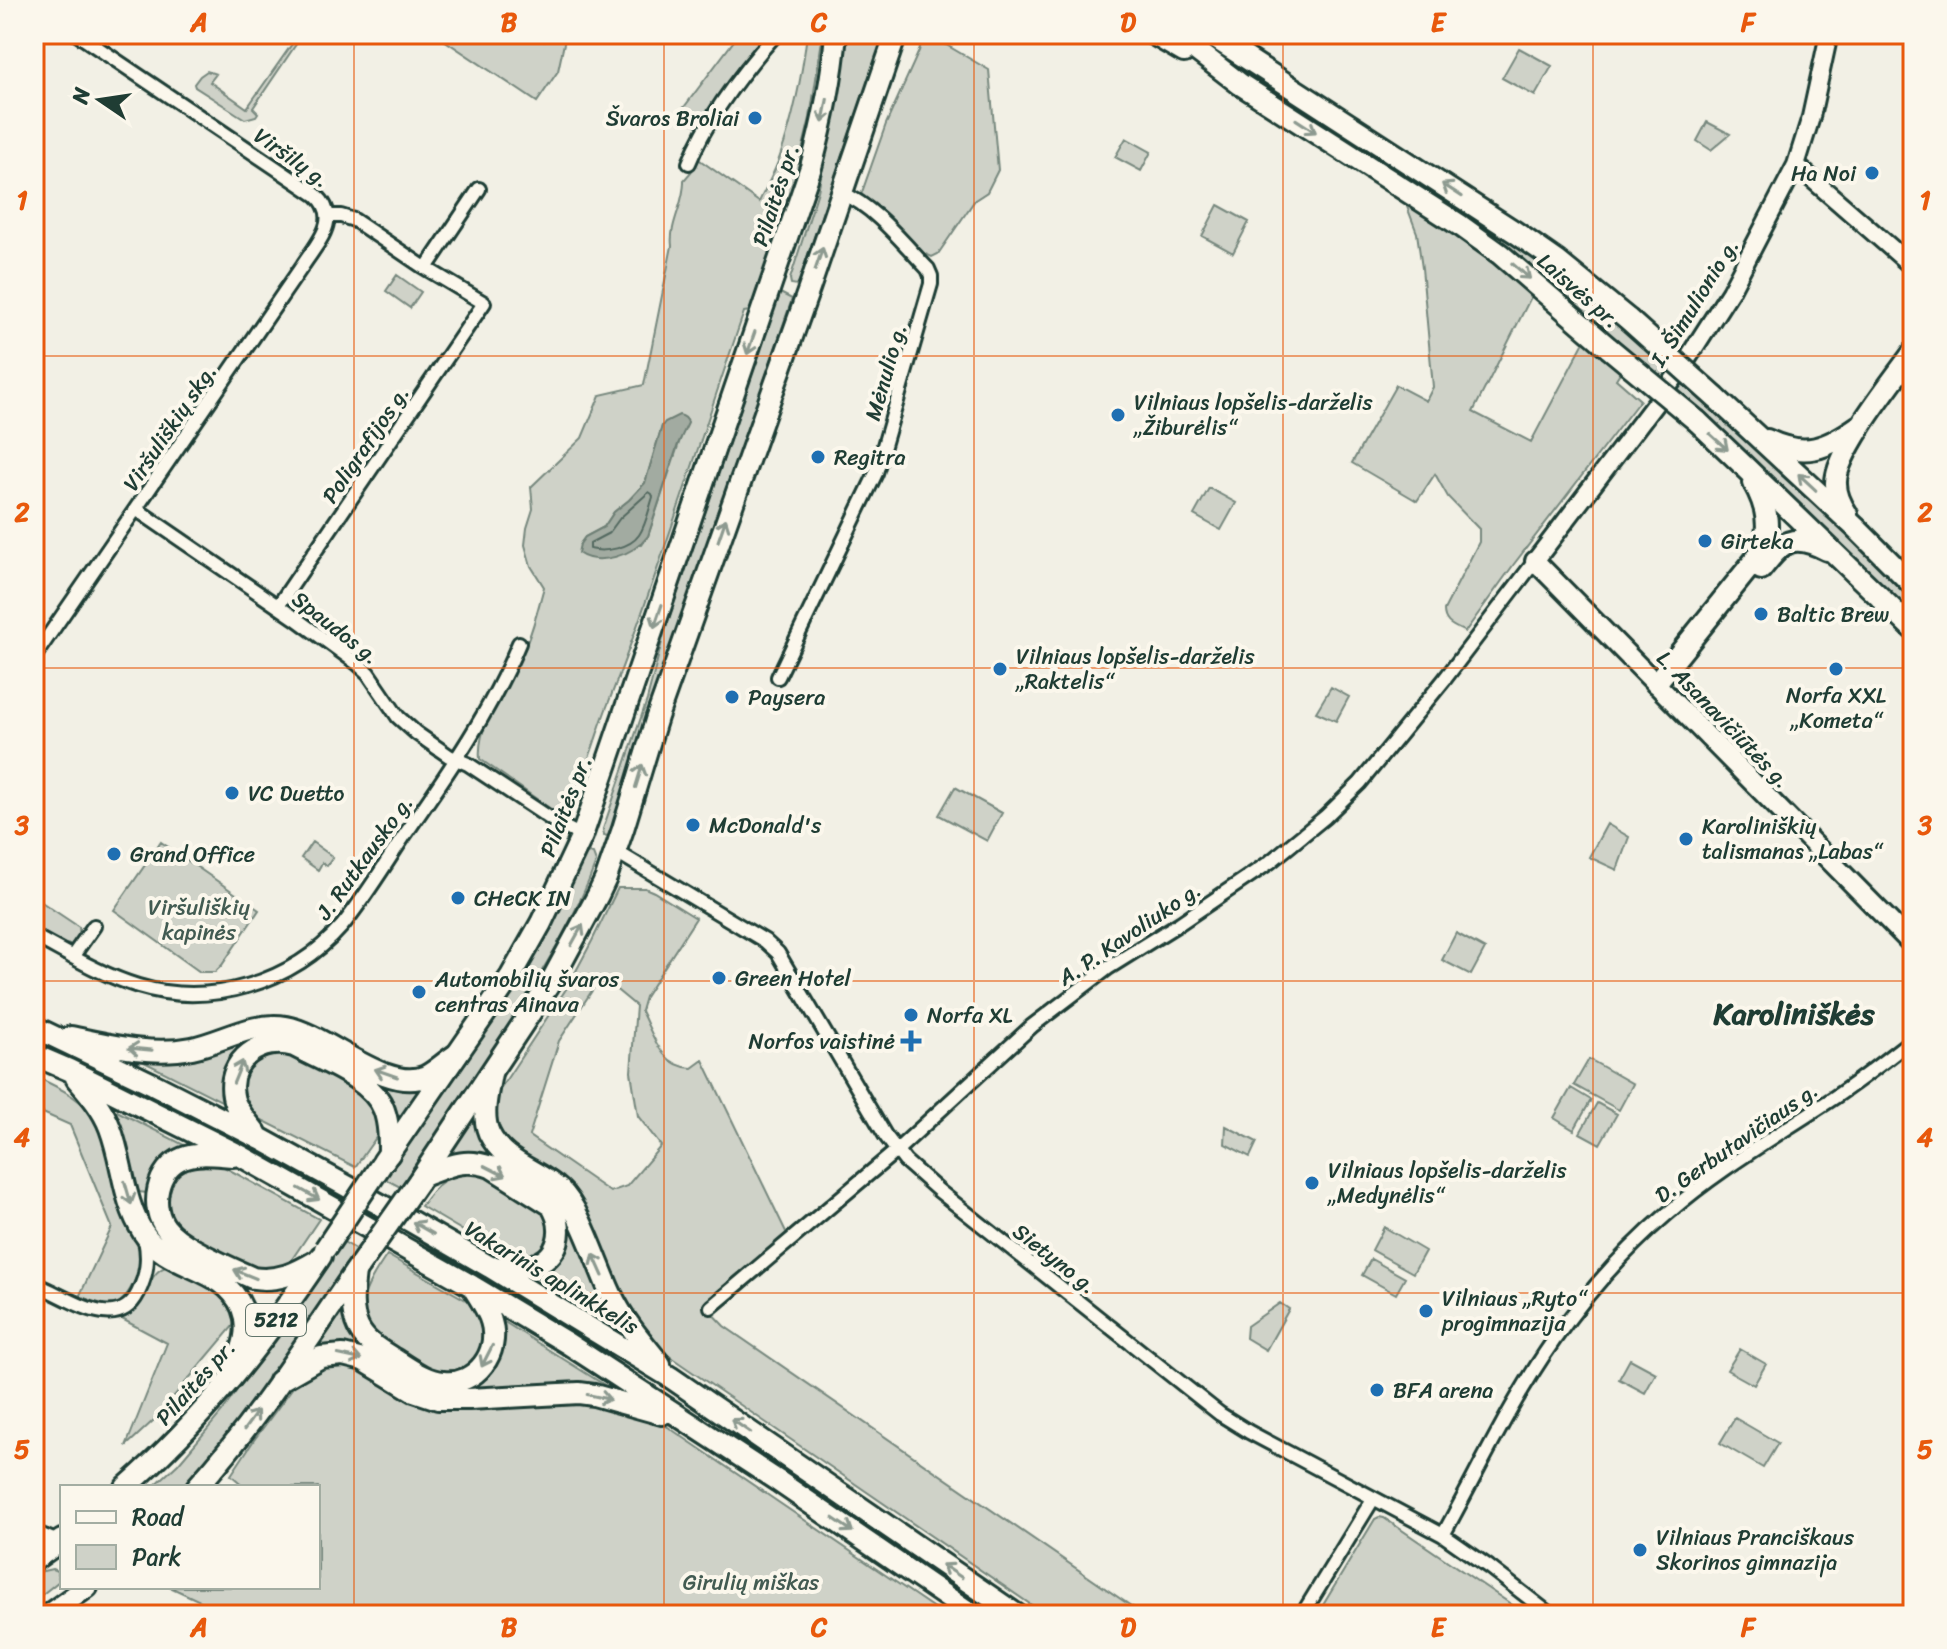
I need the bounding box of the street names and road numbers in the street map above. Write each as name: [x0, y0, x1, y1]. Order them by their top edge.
street label: Viršilų g.: [245, 117, 338, 198]
street label: Pilaitės pr.: [741, 139, 810, 251]
street label: I. Šimulionio g.: [1639, 230, 1750, 375]
street label: Laisvės pr.: [1528, 243, 1630, 338]
street label: Mėnulio g.: [853, 319, 918, 425]
street label: Viršuliškių skg.: [112, 355, 227, 499]
street label: Poligrafijos g.: [311, 377, 420, 512]
street label: Spaudos g.: [283, 580, 388, 675]
street label: L. Asanavičiūtės g.: [1647, 641, 1800, 798]
street label: Pilaitės pr.: [528, 750, 603, 863]
street label: J. Rutkausko g.: [305, 786, 423, 929]
street label: A. P. Kavoliuko g.: [1048, 871, 1209, 997]
street label: D. Gerbutavičiaus g.: [1646, 1071, 1826, 1214]
street label: Vakarinis aplinkkelis: [457, 1210, 648, 1346]
street label: Sietyno g.: [1004, 1213, 1106, 1304]
road number: 5212: [246, 1304, 306, 1336]
street label: Pilaitės pr.: [145, 1330, 245, 1435]

